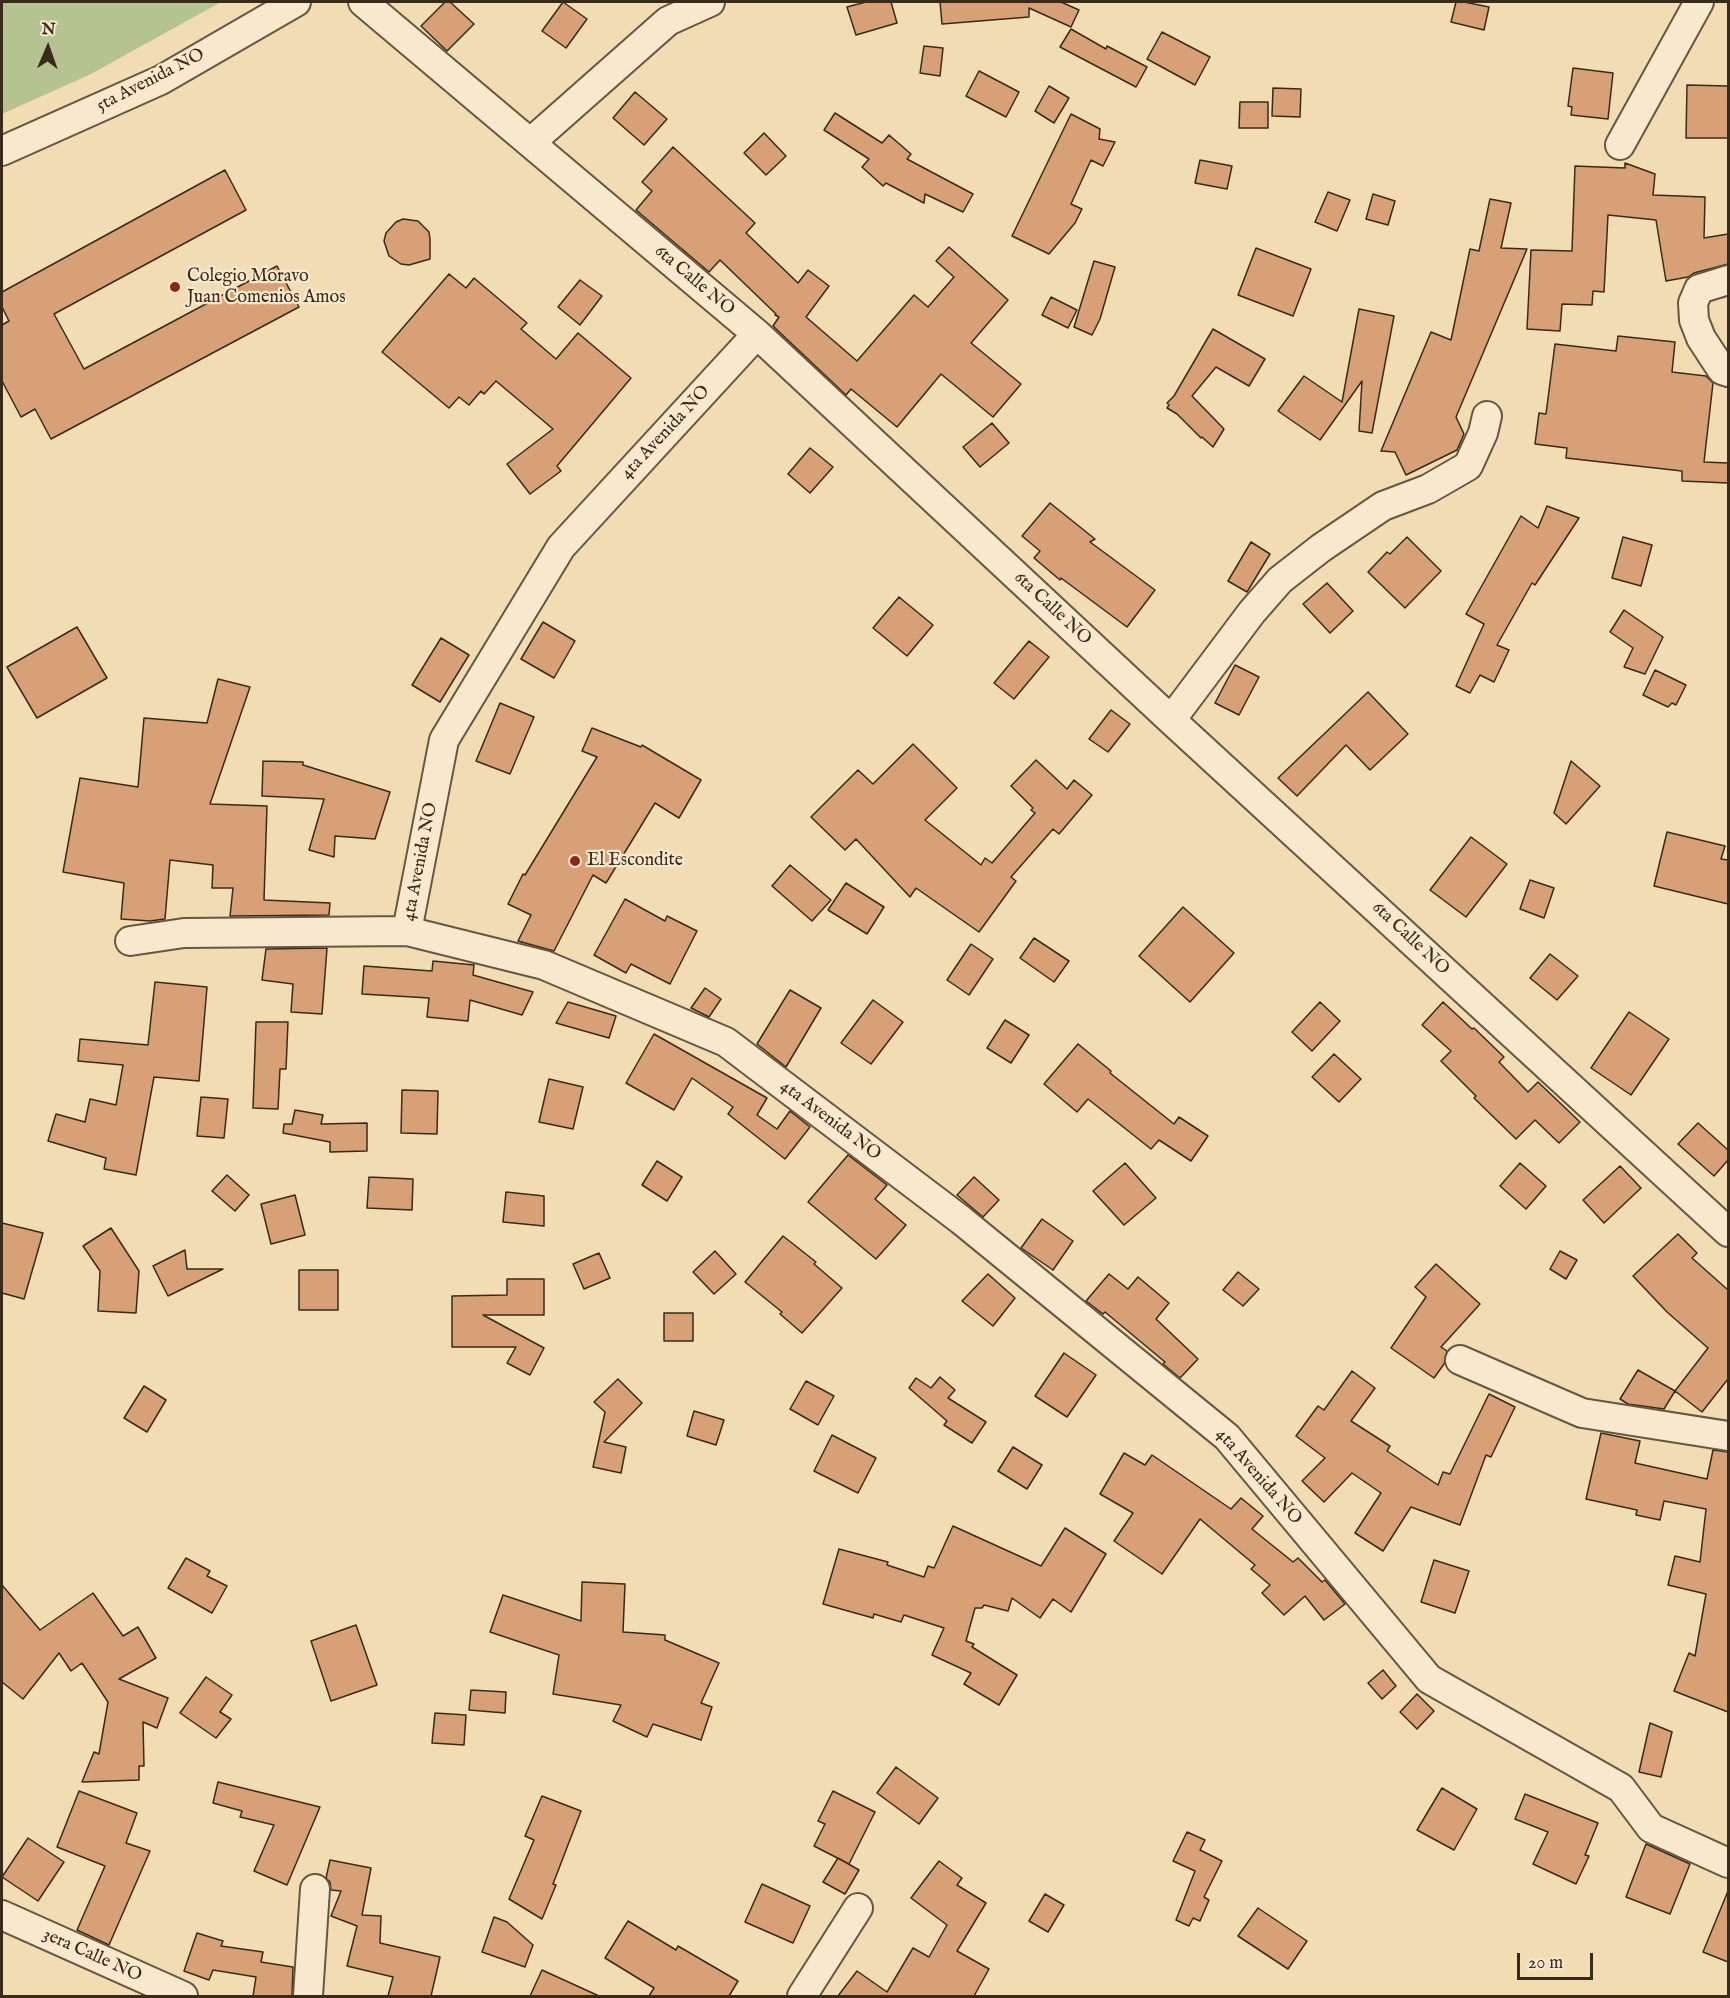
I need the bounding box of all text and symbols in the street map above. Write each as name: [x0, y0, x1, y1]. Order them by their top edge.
north arrow: [18, 18, 78, 78]
text: N: [41, 20, 56, 40]
street label: 5ta Avenida NO: [93, 45, 209, 117]
street label: 6ta Calle NO: [649, 241, 739, 321]
place label: Colegio Moravo Juan Comenios Amos: [187, 266, 345, 308]
marker: Colegio Moravo Juan Comenios Amos: [168, 280, 182, 294]
street label: 4ta Avenida NO: [617, 382, 715, 484]
street label: 6ta Calle NO: [1009, 568, 1095, 650]
street label: 4ta Avenida NO: [399, 801, 443, 923]
place label: El Escondite: [587, 850, 683, 872]
marker: El Escondite: [568, 854, 582, 868]
street label: 6ta Calle NO: [1367, 898, 1453, 980]
street label: 4ta Avenida NO: [775, 1076, 885, 1166]
street label: 4ta Avenida NO: [1210, 1424, 1306, 1530]
street label: 3era Calle NO: [39, 1925, 145, 1987]
scale bar: [1520, 1941, 1596, 1979]
text: 20 m: [1528, 1952, 1563, 1975]

